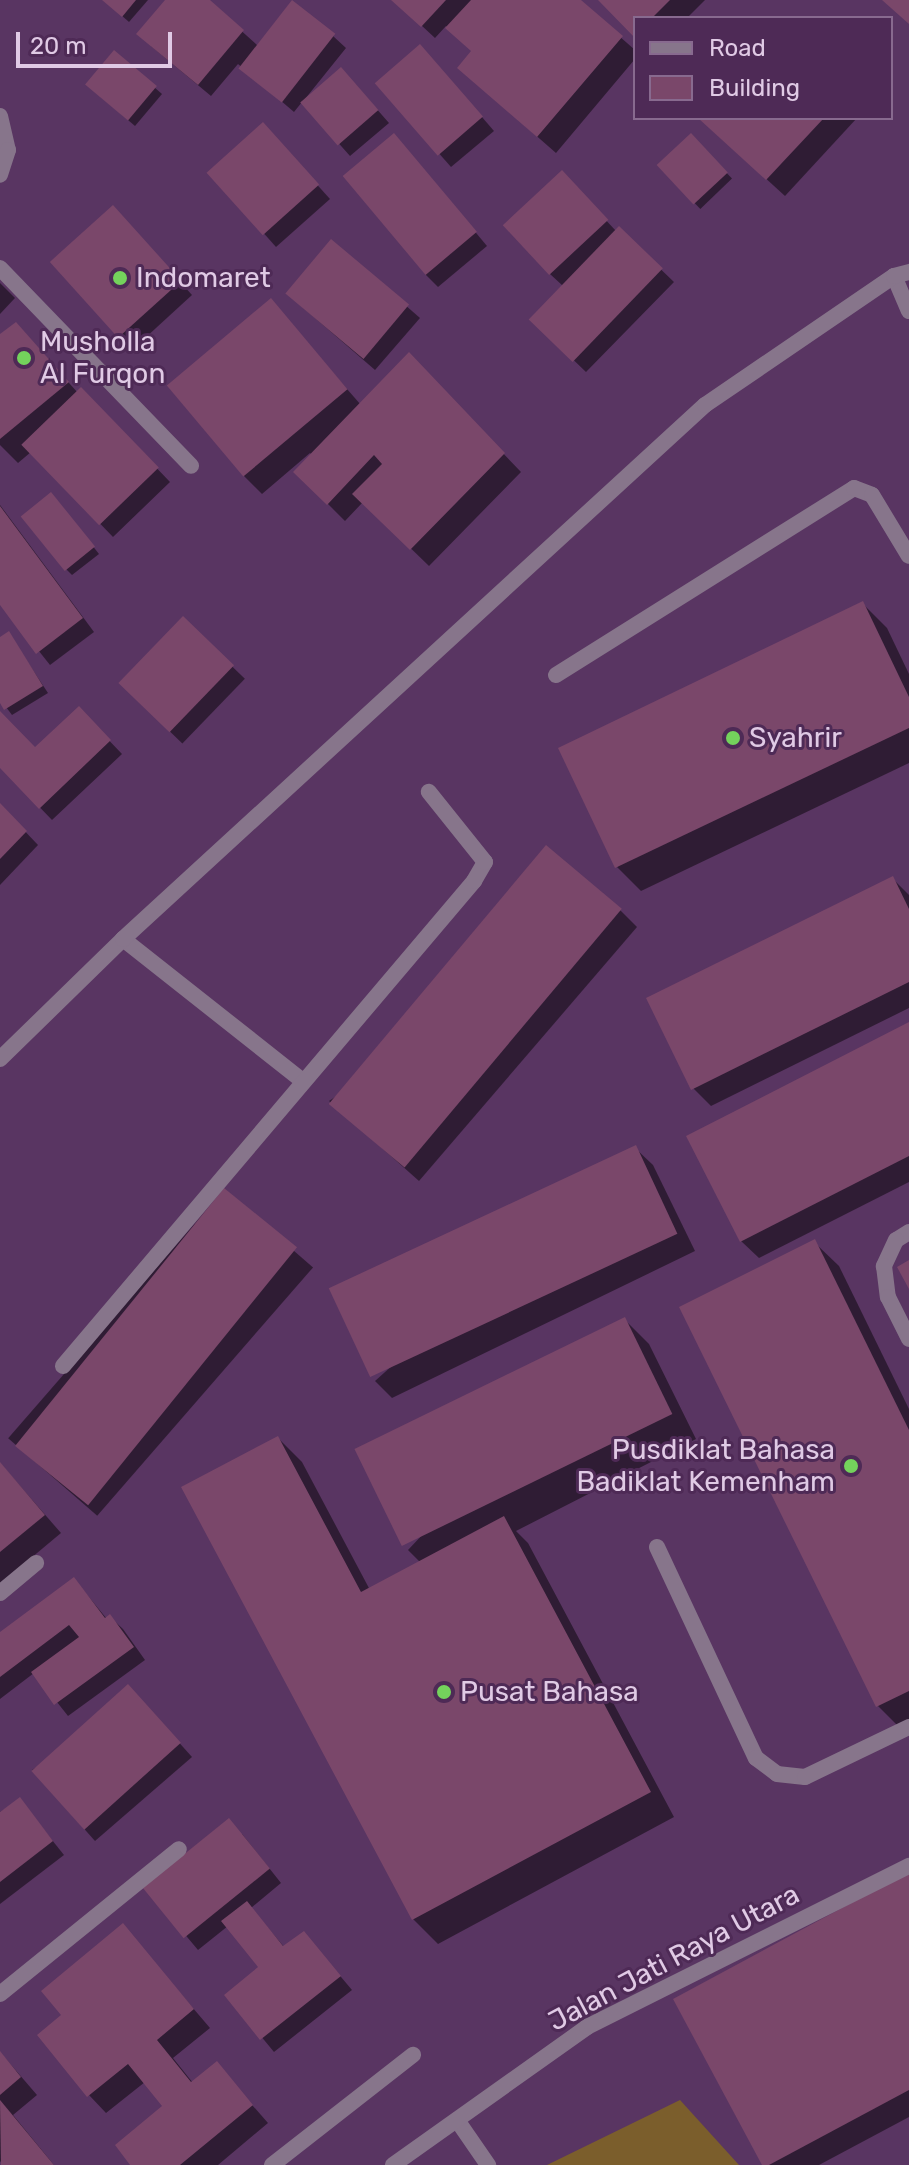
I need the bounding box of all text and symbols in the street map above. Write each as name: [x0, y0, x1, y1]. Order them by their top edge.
scale bar: [20, 16, 176, 66]
legend: [633, 16, 893, 120]
text: 20 m: [30, 32, 87, 60]
text: Road: [709, 34, 766, 62]
text: Building: [709, 74, 800, 102]
place label: Indomaret: [136, 261, 271, 295]
marker: Indomaret: [111, 269, 129, 287]
place label: Musholla Al Furqon: [40, 325, 165, 391]
marker: Musholla Al Furqon: [15, 349, 33, 367]
place label: Syahrir: [749, 721, 842, 755]
marker: Syahrir: [724, 729, 742, 747]
place label: Pusdiklat Bahasa Badiklat Kemenham: [576, 1433, 835, 1499]
marker: Pusdiklat Bahasa Badiklat Kemenham: [842, 1457, 860, 1475]
place label: Pusat Bahasa: [460, 1675, 639, 1709]
marker: Pusat Bahasa: [435, 1683, 453, 1701]
street label: Jalan Jati Raya Utara: [543, 1878, 805, 2038]

